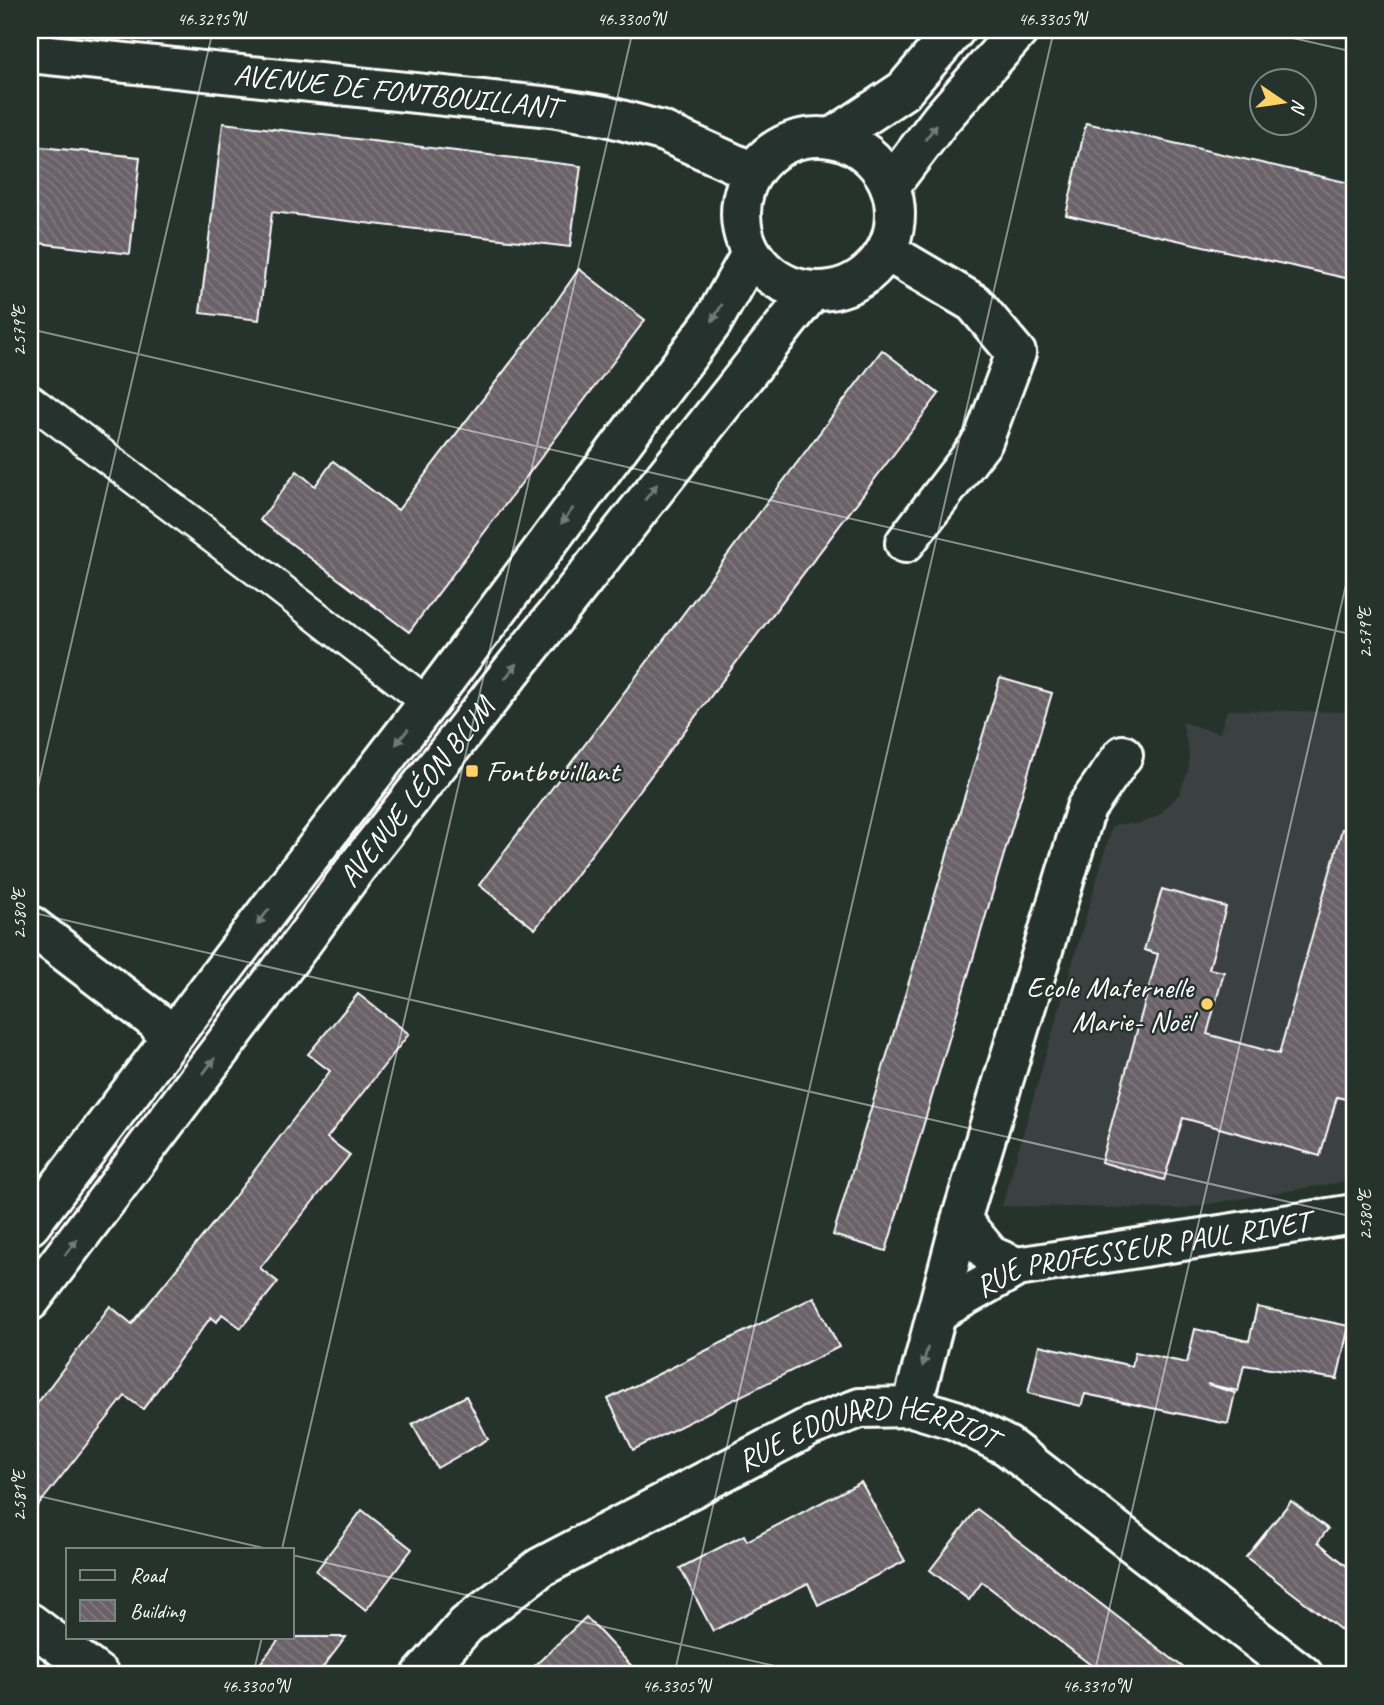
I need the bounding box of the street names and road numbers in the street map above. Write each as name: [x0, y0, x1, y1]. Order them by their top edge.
street label: AVENUE DE FONTBOUILLANT: [232, 55, 568, 128]
street label: AVENUE LÉON BLUM: [330, 688, 504, 894]
street label: RUE PROFESSEUR PAUL RIVET: [968, 1201, 1319, 1306]
street label: RUE EDOUARD HERRIOT: [731, 1388, 1010, 1480]

